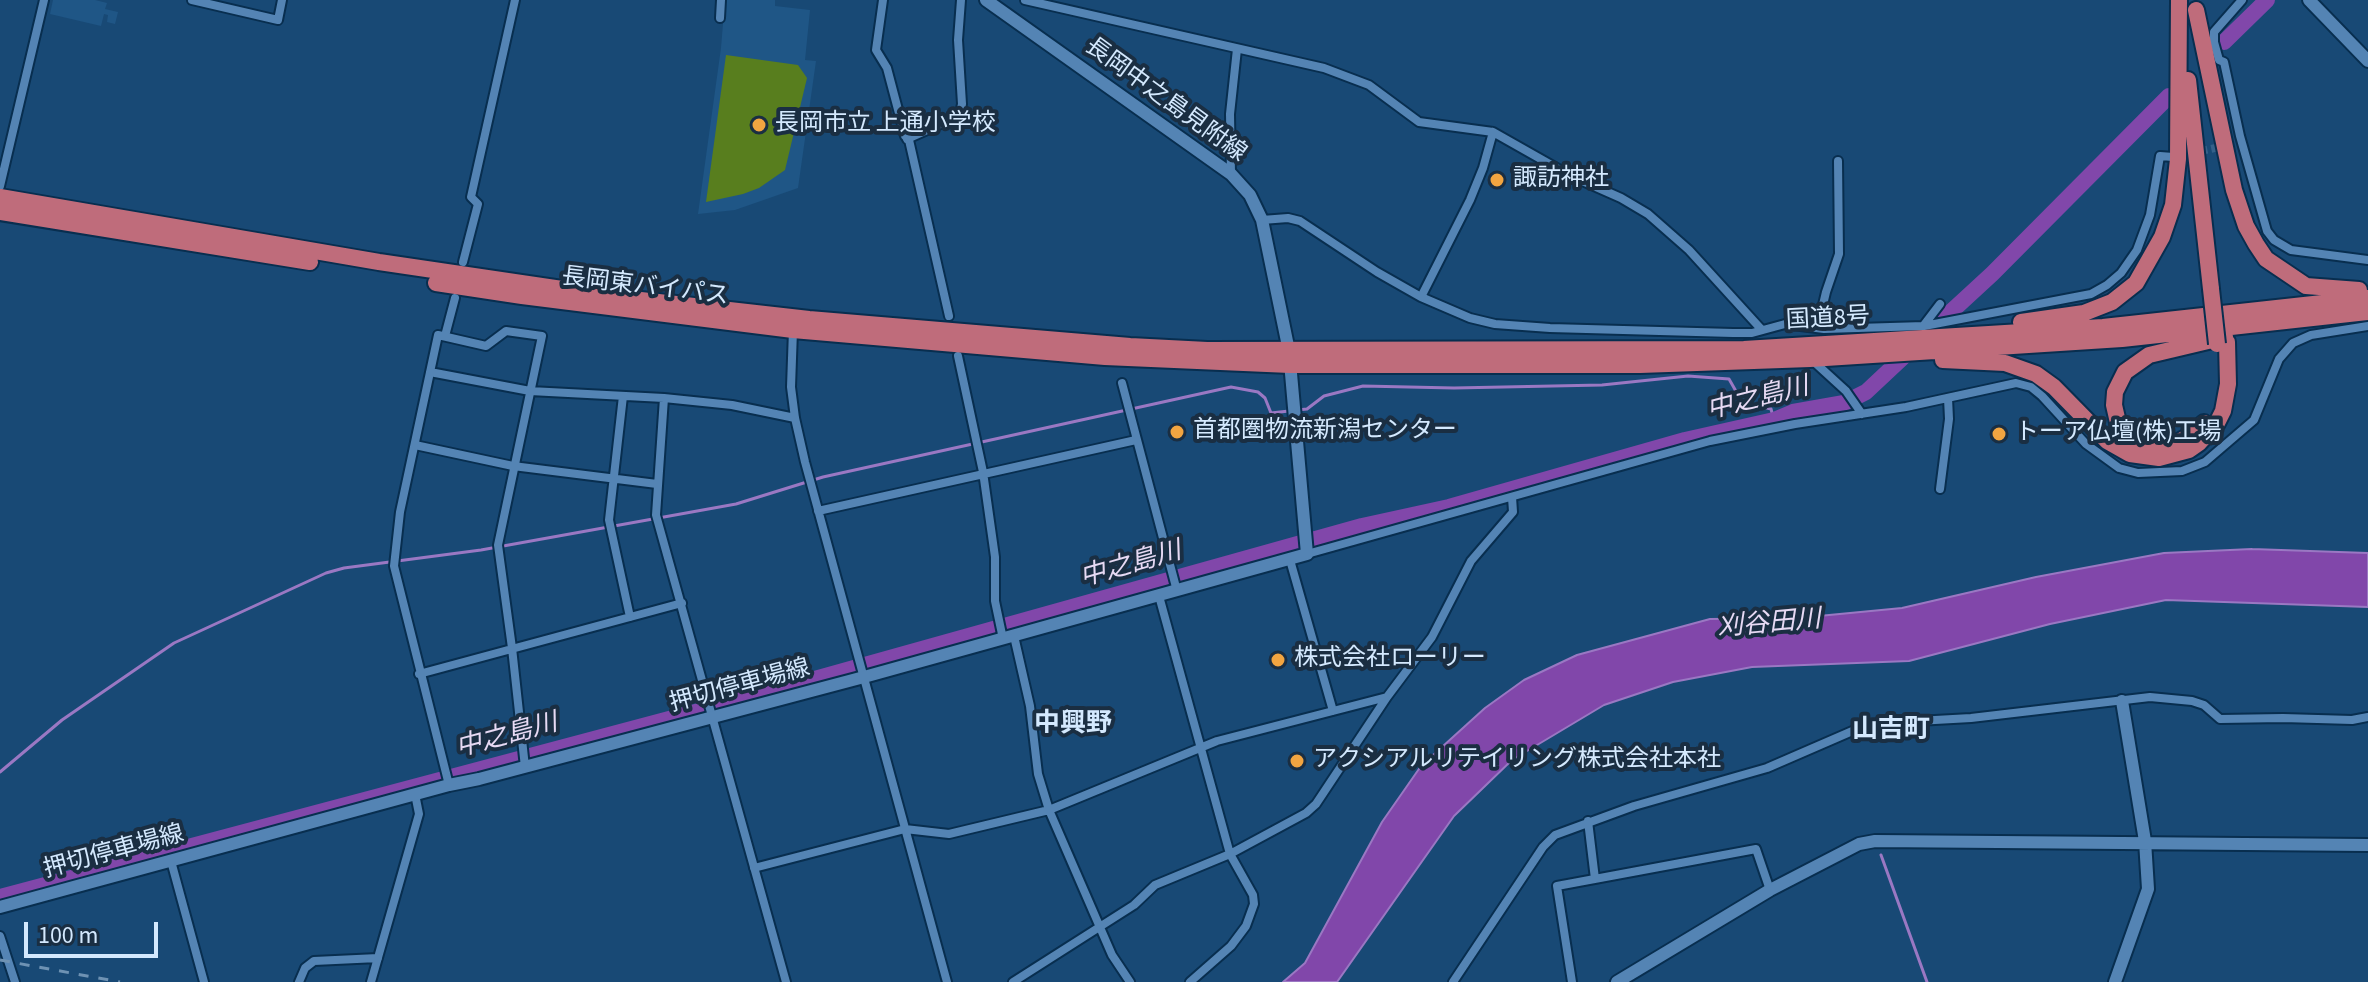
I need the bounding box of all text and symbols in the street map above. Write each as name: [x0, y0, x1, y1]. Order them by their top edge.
street label: 長岡中之島見附線: [1079, 33, 1251, 169]
place label: 長岡市立 上通小学校: [775, 111, 996, 139]
marker: 長岡市立 上通小学校: [750, 116, 768, 134]
place label: 諏訪神社: [1513, 166, 1609, 194]
marker: 諏訪神社: [1488, 171, 1506, 189]
street label: 長岡東バイパス: [560, 263, 730, 313]
street label: 国道8号: [1785, 303, 1871, 337]
water label: 中之島川: [1704, 372, 1812, 428]
place label: 首都圏物流新潟センター: [1193, 418, 1457, 446]
place label: トーア仏壇(株)工場: [2015, 420, 2222, 448]
marker: 首都圏物流新潟センター: [1168, 423, 1186, 441]
marker: トーア仏壇(株)工場: [1990, 425, 2008, 443]
water label: 中之島川: [1077, 537, 1185, 595]
water label: 刈谷田川: [1716, 605, 1822, 645]
place label: 株式会社ローリー: [1294, 646, 1486, 674]
marker: 株式会社ローリー: [1269, 651, 1287, 669]
street label: 押切停車場線: [667, 654, 813, 720]
water label: 中之島川: [453, 708, 561, 766]
district label: 中興野: [1034, 709, 1112, 741]
district label: 山吉町: [1852, 715, 1930, 747]
place label: アクシアルリテイリング株式会社本社: [1313, 747, 1721, 775]
marker: アクシアルリテイリング株式会社本社: [1288, 752, 1306, 770]
street label: 押切停車場線: [41, 820, 187, 886]
scale bar: [28, 906, 162, 956]
text: 100 m: [38, 918, 98, 953]

